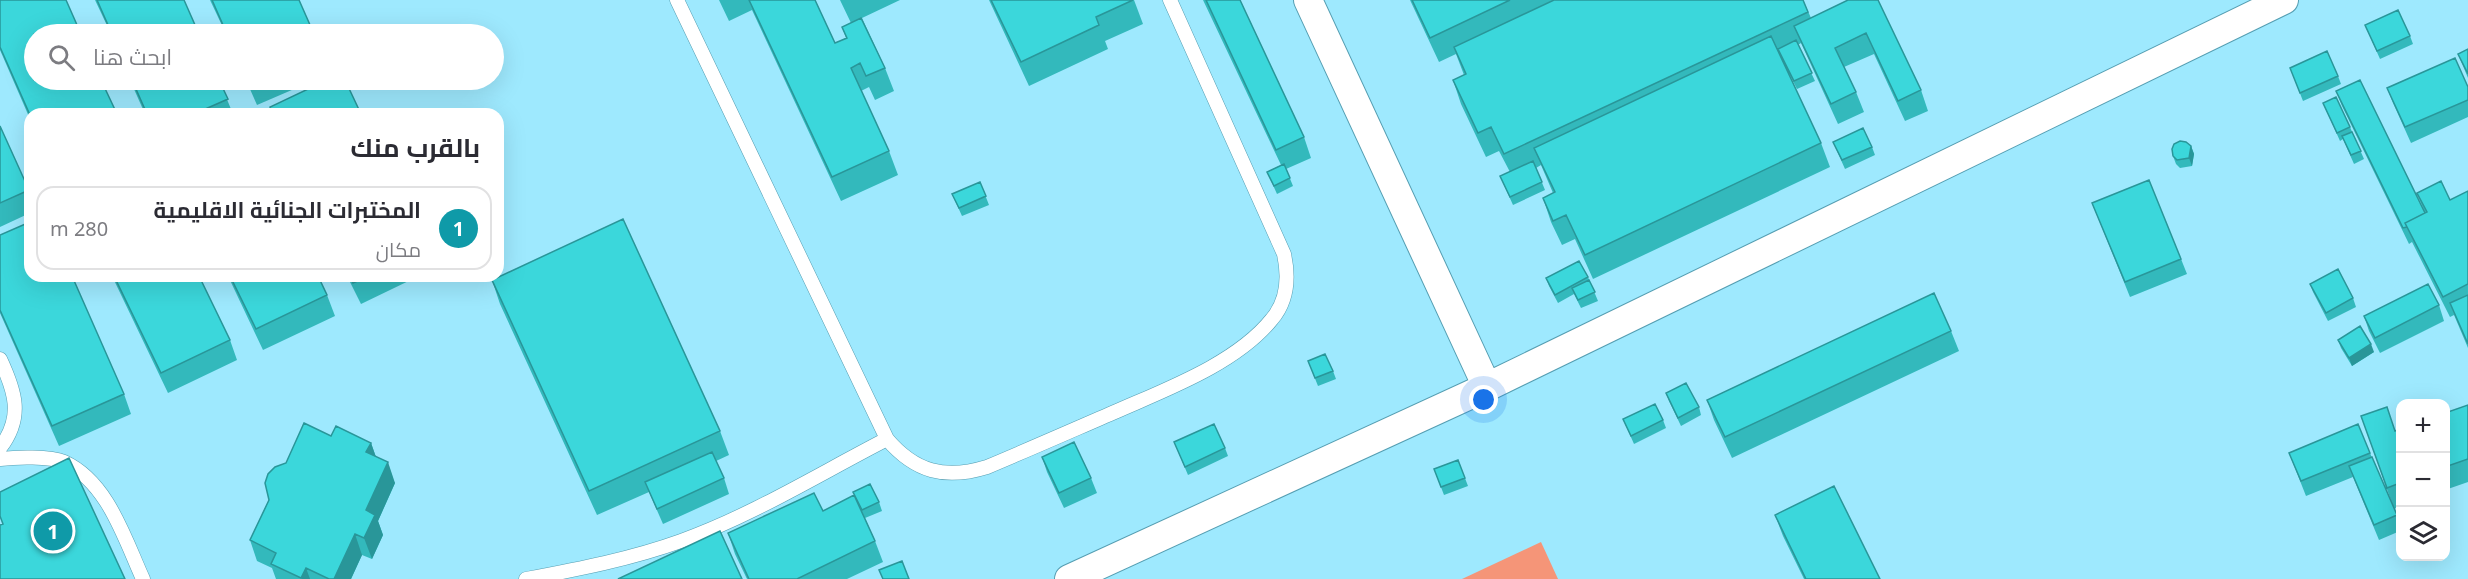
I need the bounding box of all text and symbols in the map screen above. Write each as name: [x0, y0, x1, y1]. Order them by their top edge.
search box: [24, 24, 504, 90]
icon: search: [45, 41, 78, 74]
text: ابحث هنا: [93, 41, 172, 71]
text: بالقرب منك: [351, 129, 480, 165]
text: المختبرات الجنائية الاقليمية: [153, 194, 421, 224]
text: 280 m: [50, 215, 108, 242]
text: 1: [453, 215, 464, 242]
text: مكان: [376, 236, 421, 263]
your location: [1469, 385, 1498, 414]
map controls: [2396, 399, 2450, 561]
button: +: [2396, 399, 2450, 453]
button: −: [2396, 453, 2450, 507]
button: layers: [2396, 507, 2450, 561]
pin: 1: [34, 508, 72, 554]

